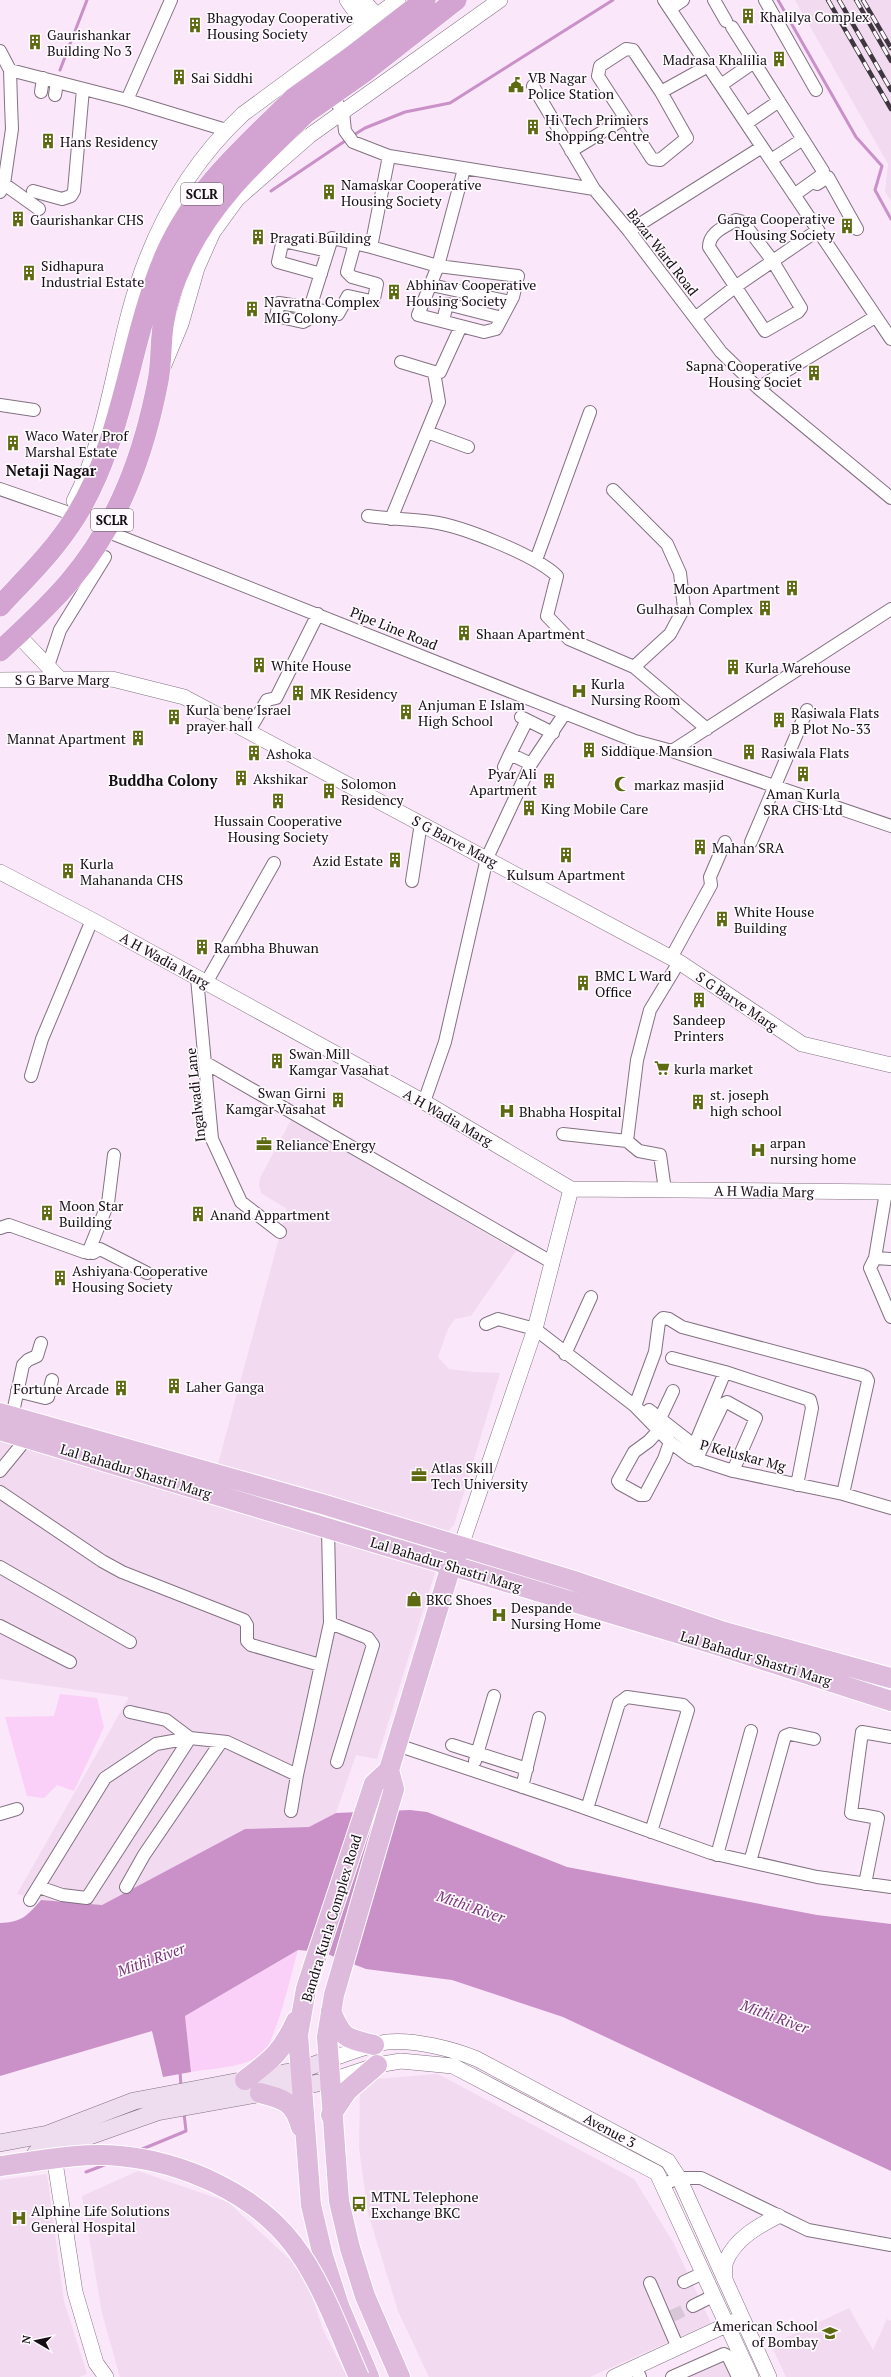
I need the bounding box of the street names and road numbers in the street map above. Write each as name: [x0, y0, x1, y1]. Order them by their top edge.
road number: SCLR: [181, 183, 223, 205]
street label: Bazar Ward Road: [623, 205, 703, 300]
road number: SCLR: [91, 509, 133, 531]
street label: Pipe Line Road: [347, 602, 441, 654]
street label: S G Barve Marg: [15, 670, 110, 689]
street label: S G Barve Marg: [409, 810, 502, 872]
street label: A H Wadia Marg: [117, 927, 214, 993]
street label: S G Barve Marg: [693, 967, 782, 1036]
street label: Ingalwadi Lane: [181, 1047, 209, 1143]
street label: A H Wadia Marg: [400, 1084, 497, 1151]
street label: A H Wadia Marg: [714, 1181, 815, 1201]
street label: P Keluskar Mg: [698, 1434, 789, 1476]
street label: Lal Bahadur Shastri Marg: [58, 1439, 214, 1503]
street label: Lal Bahadur Shastri Marg: [368, 1532, 524, 1596]
street label: Lal Bahadur Shastri Marg: [678, 1626, 834, 1690]
street label: Bandra Kurla Complex Road: [296, 1832, 366, 2004]
street label: Avenue 3: [581, 2108, 639, 2152]

